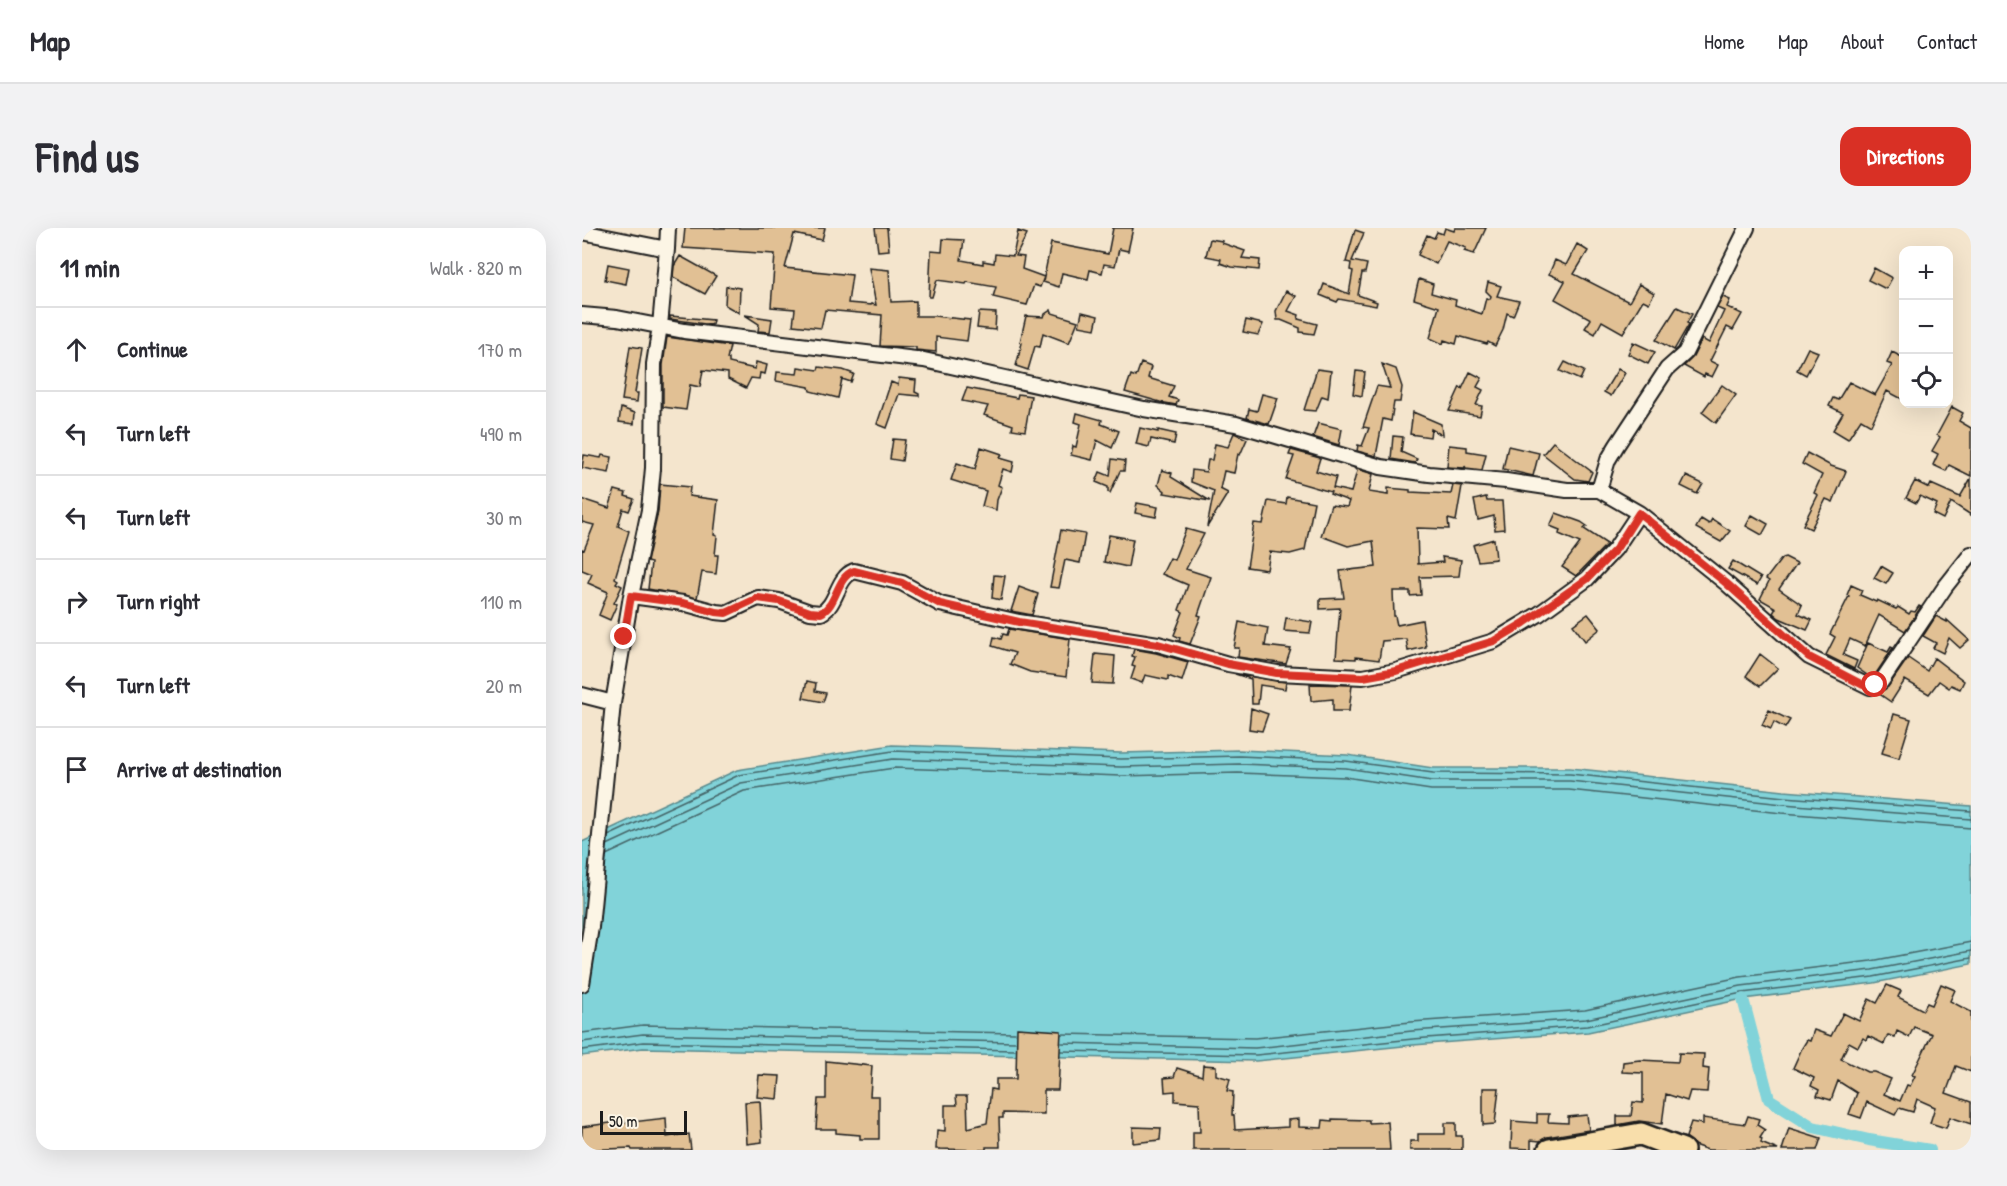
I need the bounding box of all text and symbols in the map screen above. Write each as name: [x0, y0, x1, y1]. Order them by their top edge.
text: Map: [30, 22, 70, 60]
text: Home: [1704, 27, 1745, 56]
text: Map: [1778, 27, 1808, 56]
text: About: [1841, 27, 1884, 56]
text: Contact: [1917, 27, 1977, 56]
button: Directions: [1840, 127, 1971, 186]
text: Find us: [36, 128, 139, 185]
map controls: [1899, 246, 1953, 408]
button: +: [1899, 246, 1953, 300]
text: 11 min: [60, 250, 120, 285]
text: Walk · 820 m: [430, 254, 522, 281]
button: −: [1899, 300, 1953, 354]
icon: ahead: [60, 333, 93, 366]
text: Continue: [117, 334, 188, 364]
text: 170 m: [478, 336, 522, 363]
button: locate: [1899, 354, 1953, 408]
icon: left: [60, 417, 93, 450]
text: Turn left: [117, 418, 190, 448]
text: 490 m: [480, 420, 522, 447]
icon: left: [60, 501, 93, 534]
text: Turn left: [117, 502, 190, 532]
text: 30 m: [486, 504, 522, 531]
icon: right: [60, 585, 93, 618]
text: Turn right: [117, 586, 200, 616]
text: 110 m: [480, 588, 522, 615]
route end: [610, 623, 636, 649]
icon: left: [60, 669, 93, 702]
text: Turn left: [117, 670, 190, 700]
route start: [1861, 671, 1887, 697]
text: 20 m: [485, 672, 522, 699]
icon: arrive: [60, 753, 93, 786]
text: Arrive at destination: [117, 754, 282, 784]
scale bar: [600, 1108, 687, 1136]
text: 50 m: [609, 1110, 638, 1132]

